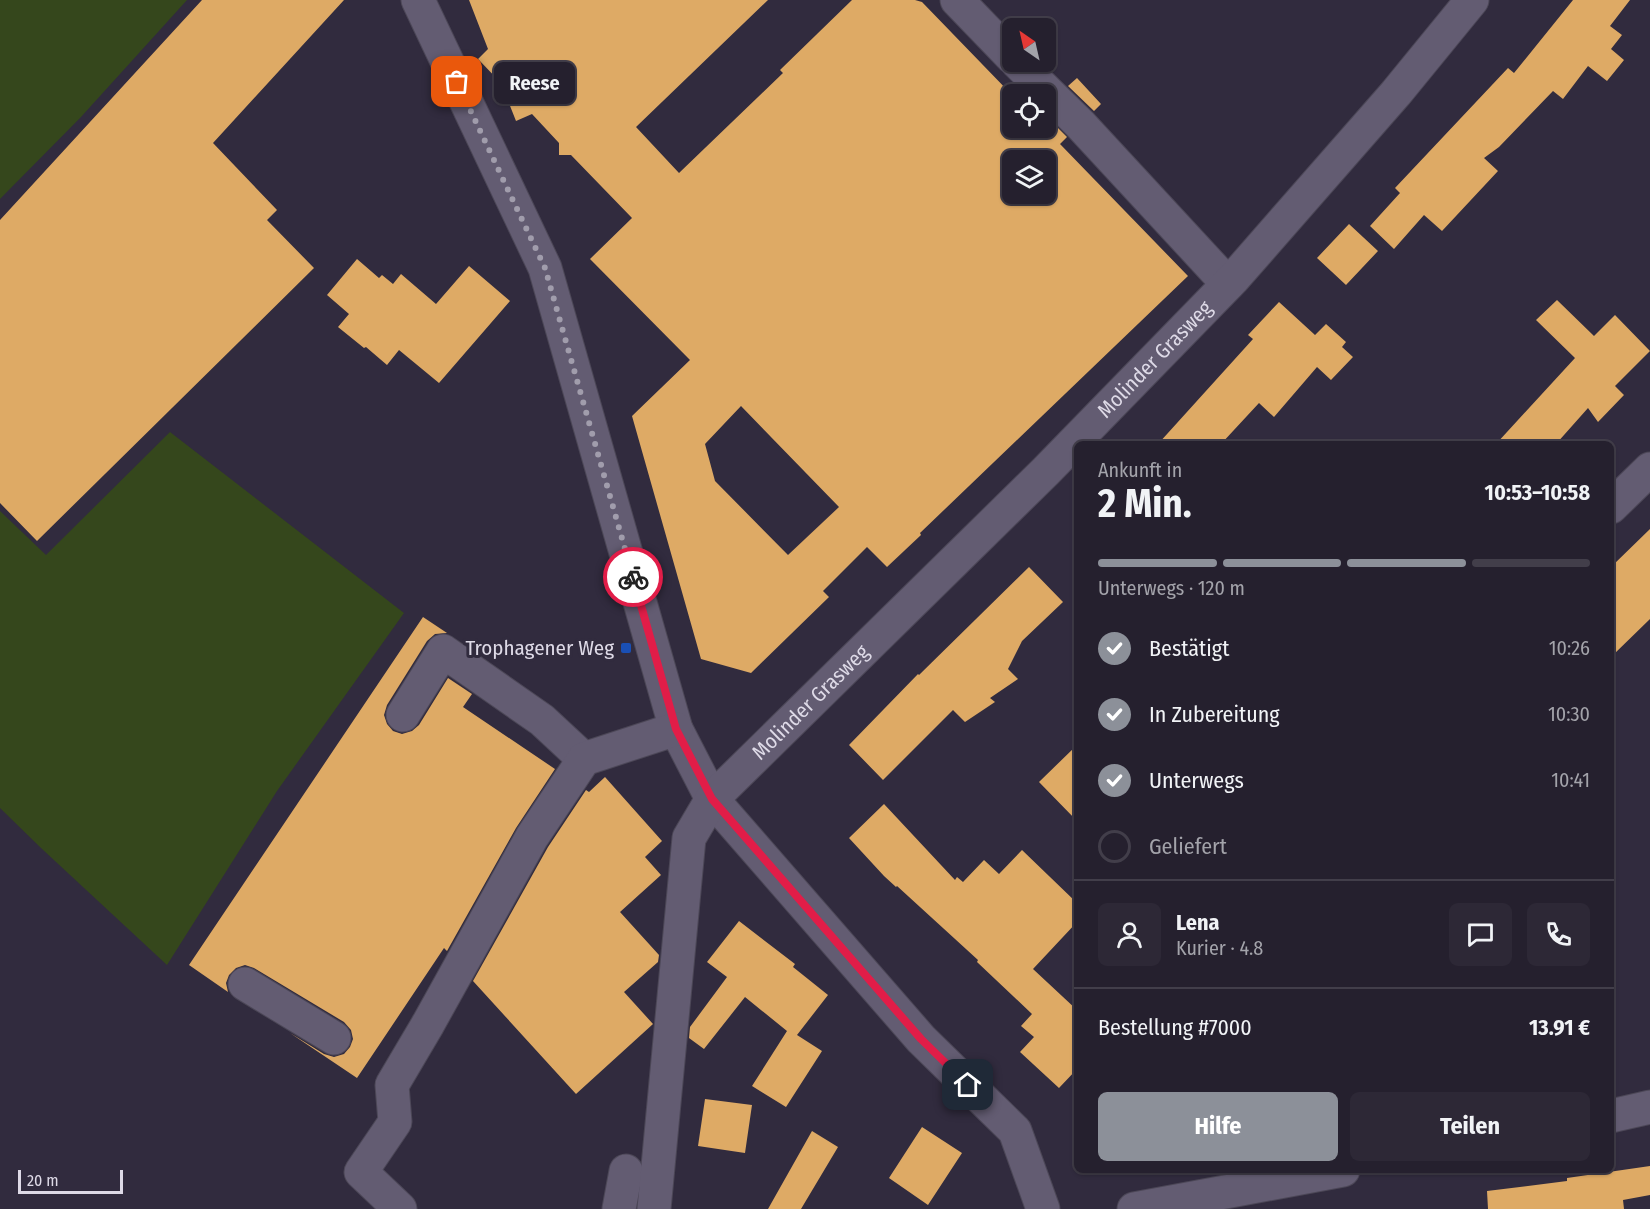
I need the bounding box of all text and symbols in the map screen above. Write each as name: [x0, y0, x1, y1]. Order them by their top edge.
north arrow: [1002, 18, 1056, 72]
map controls: [1002, 18, 1056, 204]
pin: [431, 56, 482, 107]
callout: Reese: [493, 61, 574, 103]
icon: bag: [440, 65, 473, 98]
text: Reese: [509, 71, 560, 95]
button: locate: [1002, 84, 1056, 138]
button: layers: [1002, 150, 1056, 204]
street label: Molinder Grasweg: [1092, 295, 1218, 423]
text: Ankunft in: [1098, 458, 1182, 482]
text: 10:53–10:58: [1485, 479, 1590, 506]
text: 2 Min.: [1098, 481, 1192, 527]
courier: [603, 547, 663, 607]
icon: bike: [617, 561, 650, 594]
text: Unterwegs · 120 m: [1098, 576, 1245, 600]
icon: check: [1098, 632, 1131, 665]
place label: Trophagener Weg: [465, 635, 614, 661]
text: Bestätigt: [1149, 635, 1229, 662]
text: 10:26: [1549, 636, 1590, 660]
street label: Molinder Grasweg: [747, 639, 874, 765]
marker: Trophagener Weg: [619, 641, 633, 655]
icon: check: [1098, 698, 1131, 731]
text: In Zubereitung: [1149, 701, 1280, 728]
text: 10:30: [1548, 702, 1590, 726]
icon: check: [1098, 764, 1131, 797]
text: Unterwegs: [1149, 767, 1244, 794]
text: 10:41: [1551, 768, 1590, 792]
text: Geliefert: [1149, 833, 1227, 860]
button: person: [1098, 903, 1161, 966]
button: chat: [1449, 903, 1512, 966]
button: phone: [1527, 903, 1590, 966]
text: Lena: [1176, 909, 1219, 936]
text: Kurier · 4.8: [1176, 936, 1263, 960]
text: Bestellung #7000: [1098, 1014, 1252, 1041]
text: 13.91 €: [1529, 1014, 1590, 1041]
pin: [942, 1059, 993, 1110]
icon: home: [951, 1068, 984, 1101]
button: Hilfe: [1098, 1092, 1338, 1161]
button: Teilen: [1350, 1092, 1590, 1161]
scale bar: [18, 1167, 123, 1194]
text: 20 m: [27, 1171, 58, 1190]

